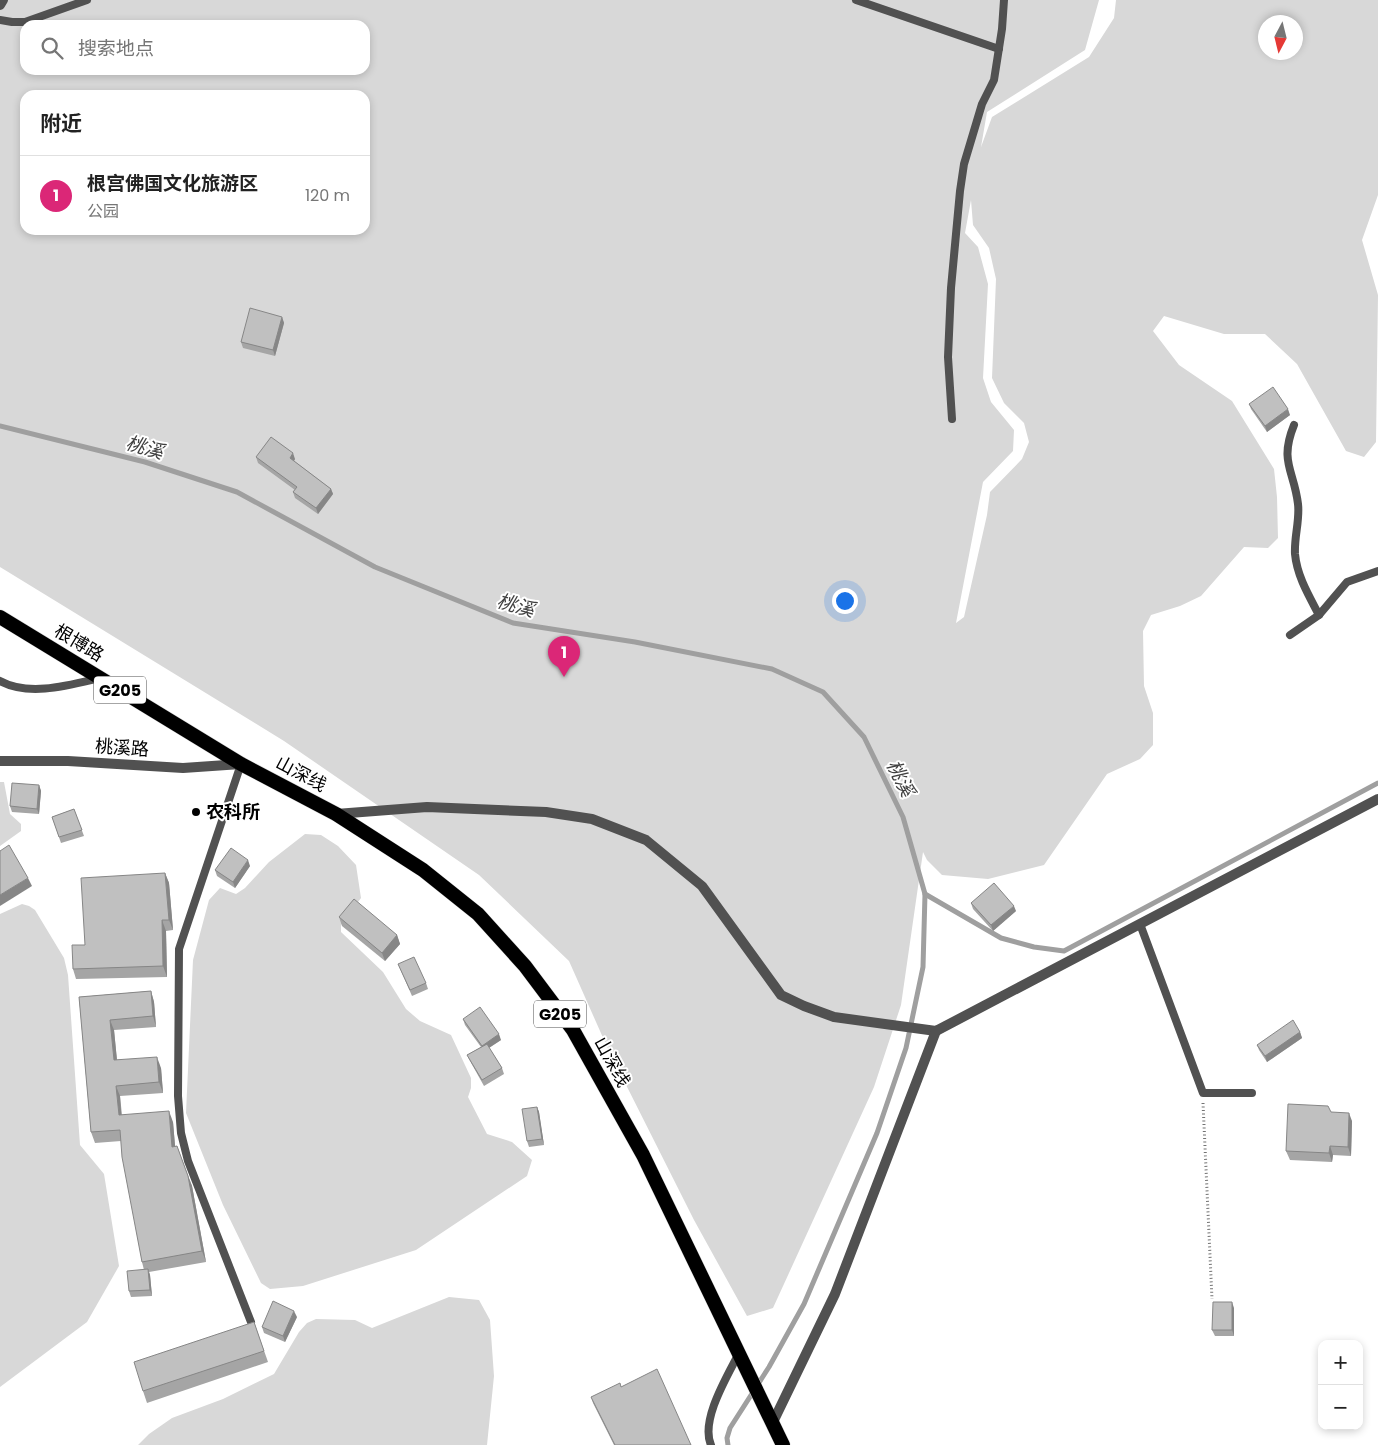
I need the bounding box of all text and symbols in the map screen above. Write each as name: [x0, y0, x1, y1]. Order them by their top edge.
north arrow: [1258, 15, 1303, 60]
search box: [20, 20, 370, 75]
icon: search: [38, 34, 66, 62]
text: 搜索地点: [78, 35, 154, 62]
text: 附近: [40, 109, 82, 138]
text: 根宫佛国文化旅游区: [87, 170, 258, 197]
text: 1: [53, 184, 59, 207]
text: 120 m: [305, 184, 350, 207]
text: 公园: [87, 200, 119, 223]
water label: 桃溪: [123, 429, 169, 466]
water label: 桃溪: [494, 587, 540, 624]
your location: [832, 588, 858, 614]
street label: 根博路: [50, 618, 109, 667]
pin: 1: [548, 636, 580, 677]
road number: G205: [94, 676, 146, 704]
street label: 桃溪路: [94, 733, 150, 762]
street label: 山深线: [272, 750, 331, 797]
water label: 桃溪: [880, 755, 922, 803]
place label: 农科所: [206, 799, 260, 824]
marker: 农科所: [190, 806, 202, 818]
road number: G205: [534, 1001, 586, 1028]
street label: 山深线: [588, 1032, 636, 1091]
map controls: [1318, 1340, 1363, 1430]
button: +: [1318, 1340, 1363, 1385]
button: −: [1318, 1385, 1363, 1430]

